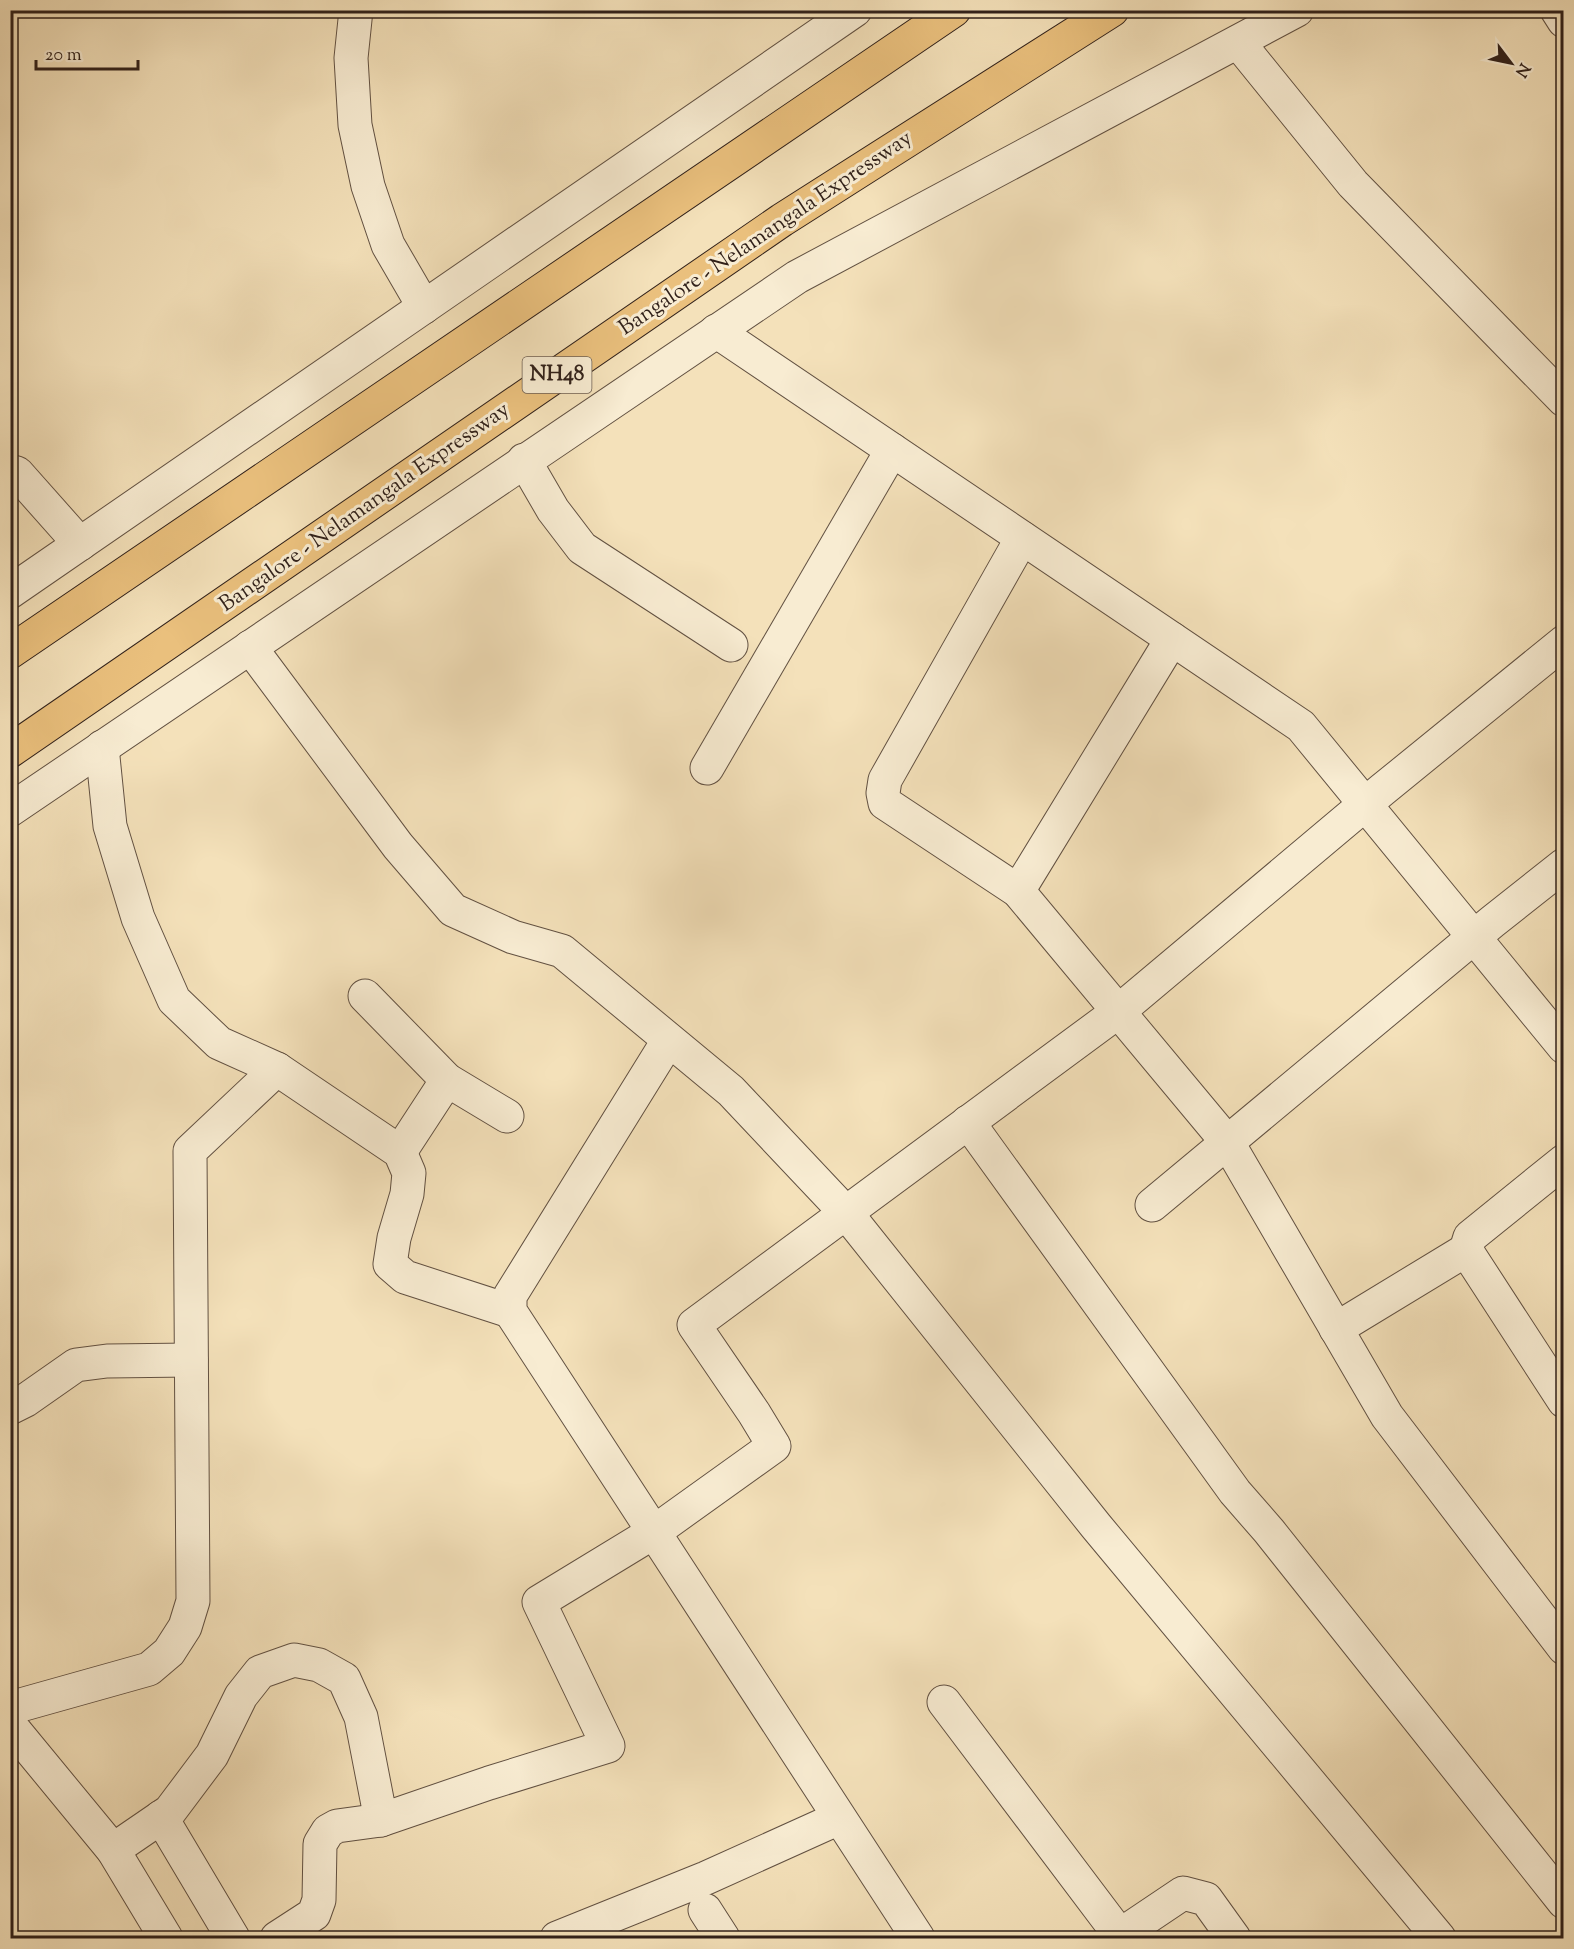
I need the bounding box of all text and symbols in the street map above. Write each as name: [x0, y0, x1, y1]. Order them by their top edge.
scale bar: [36, 33, 138, 71]
north arrow: [1481, 33, 1541, 93]
text: 20 m: [45, 43, 82, 69]
text: N: [1508, 58, 1535, 81]
street label: Bangalore - Nelamangala Expressway: [613, 123, 919, 345]
road number: NH48: [522, 357, 592, 393]
street label: Bangalore - Nelamangala Expressway: [213, 395, 517, 621]

